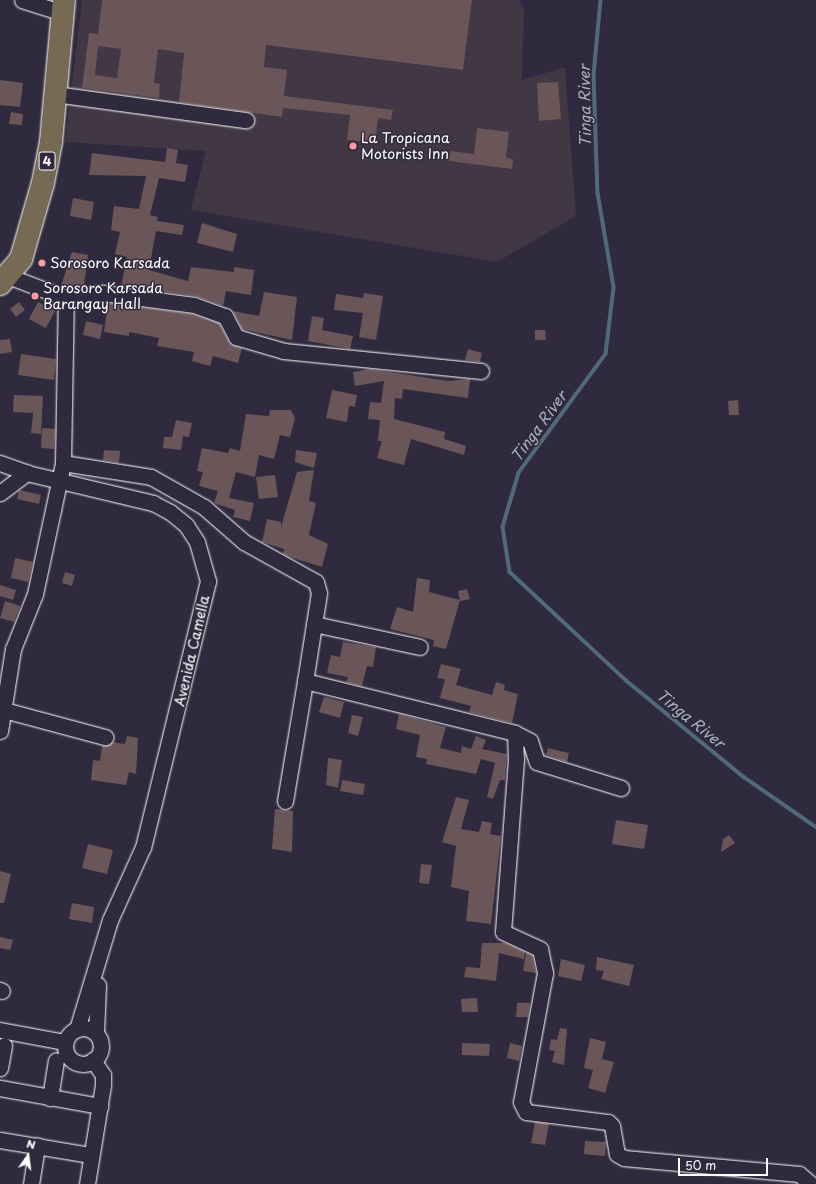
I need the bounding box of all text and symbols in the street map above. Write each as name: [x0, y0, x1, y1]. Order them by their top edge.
water label: Tinga River: [574, 64, 594, 148]
place label: La Tropicana Motorists Inn: [361, 130, 450, 162]
marker: La Tropicana Motorists Inn: [348, 141, 358, 151]
road number: 4: [38, 150, 56, 172]
place label: Sorosoro Karsada: [50, 255, 170, 271]
marker: Sorosoro Karsada: [37, 258, 47, 268]
place label: Sorosoro Karsada Barangay Hall: [43, 280, 163, 312]
marker: Sorosoro Karsada Barangay Hall: [30, 291, 40, 301]
water label: Tinga River: [506, 387, 570, 465]
street label: Avenida Camella: [171, 594, 213, 708]
water label: Tinga River: [653, 685, 729, 751]
text: N: [25, 1135, 37, 1153]
north arrow: [8, 1136, 48, 1176]
scale bar: [680, 1150, 770, 1176]
text: 50 m: [685, 1156, 716, 1174]

